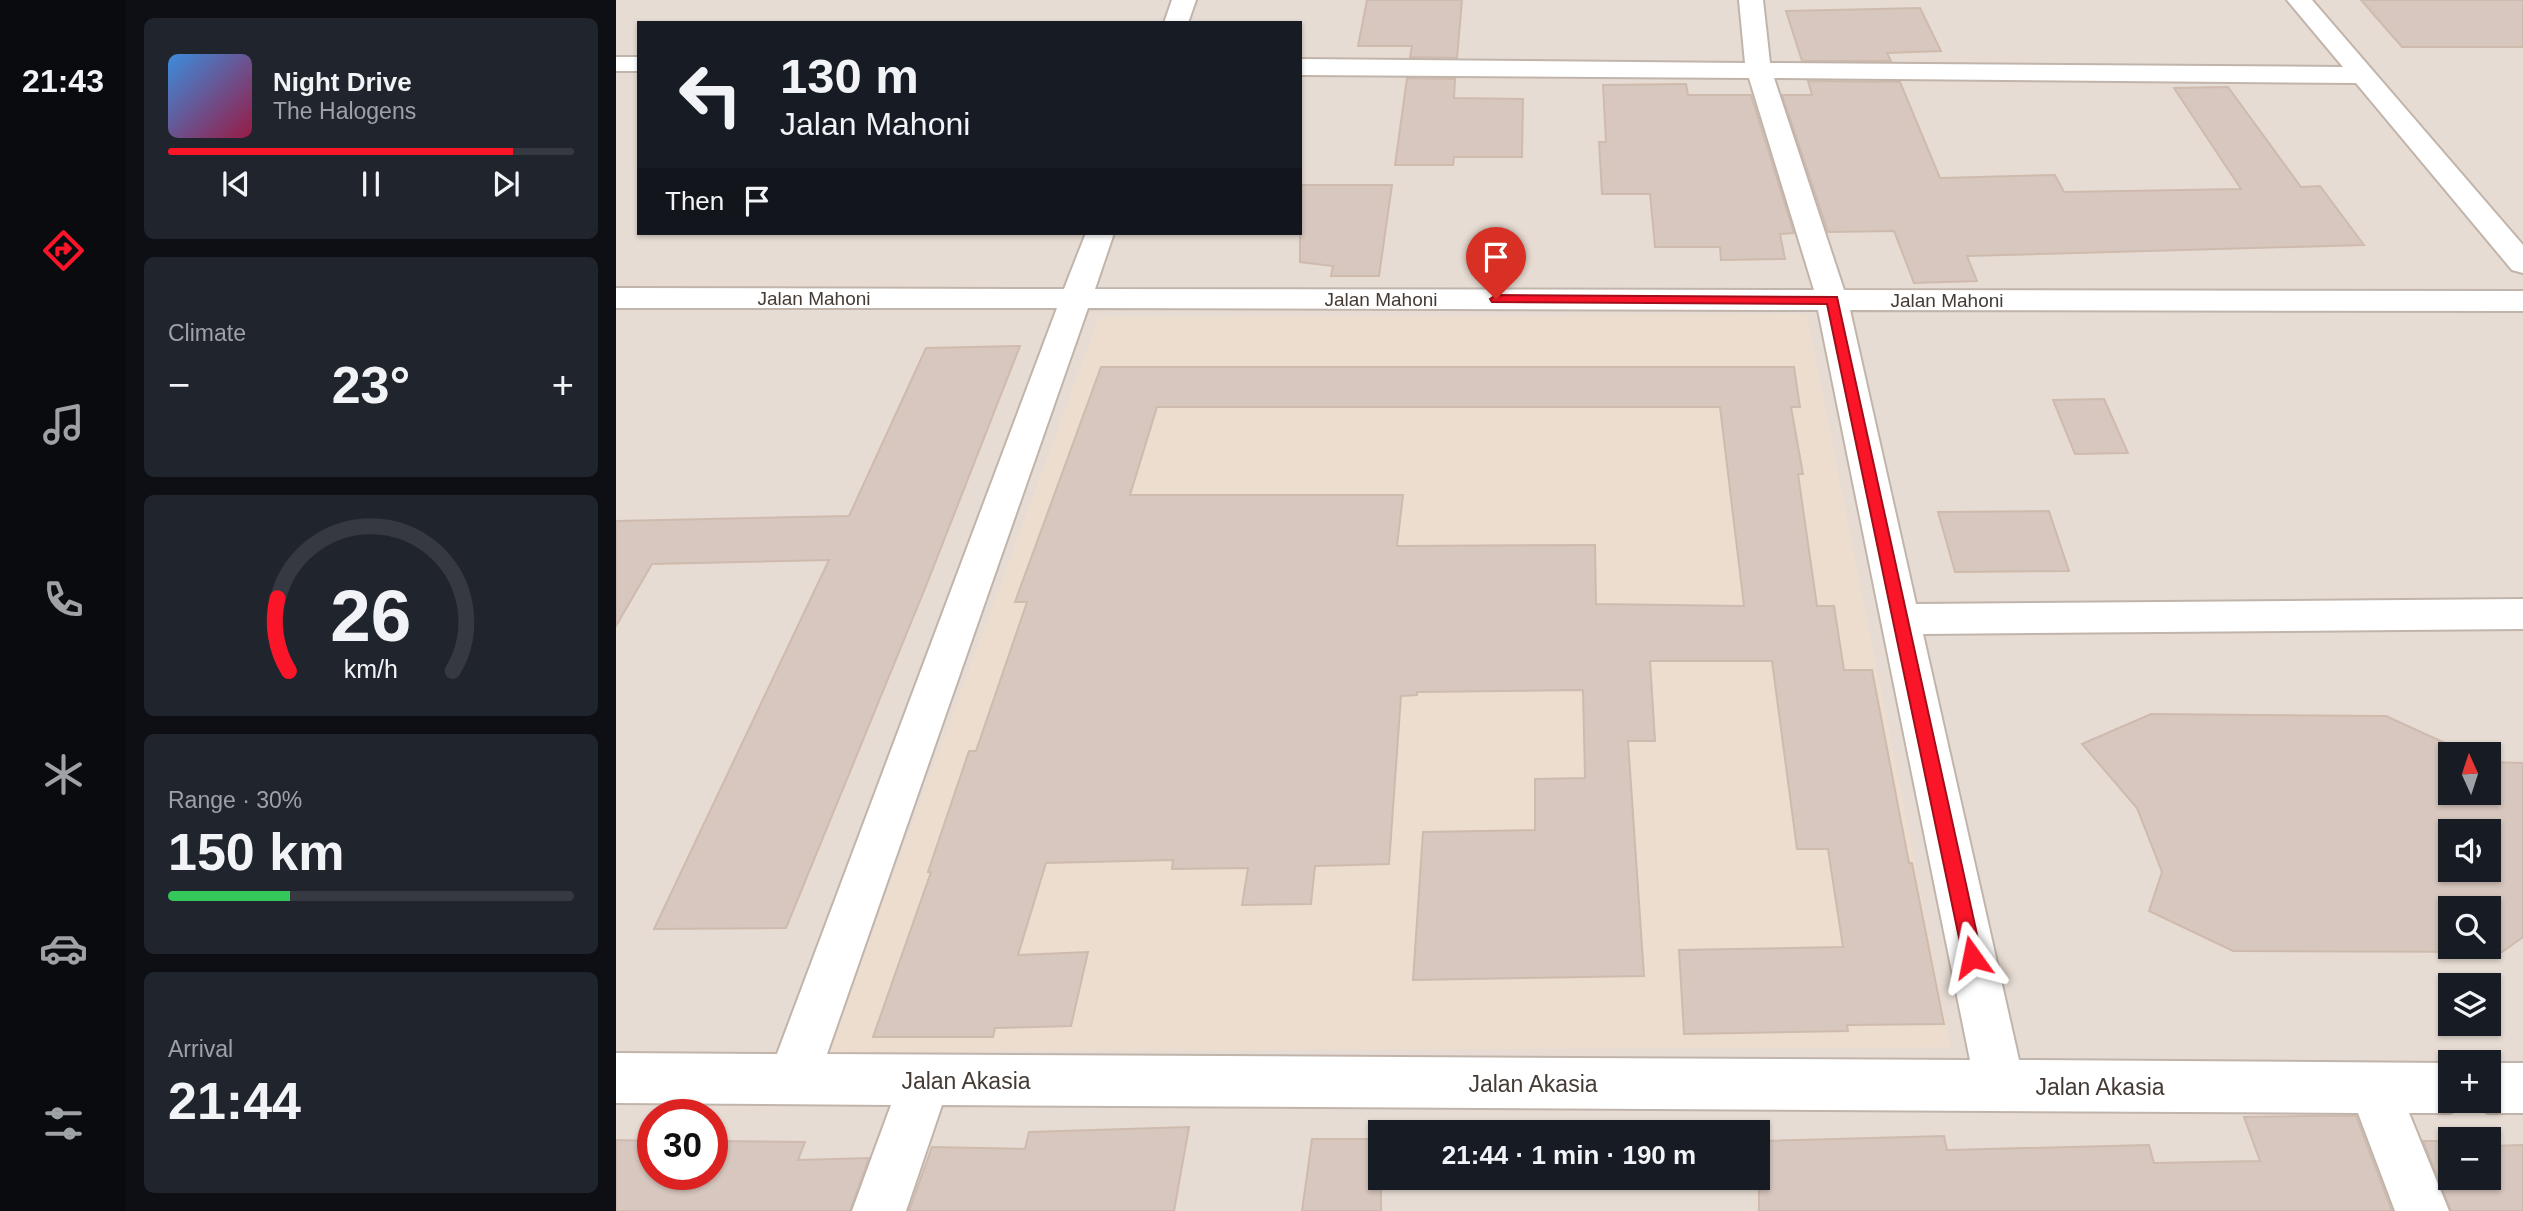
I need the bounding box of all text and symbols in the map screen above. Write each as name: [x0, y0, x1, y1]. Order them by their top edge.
icon: left: [665, 49, 756, 140]
text: 130 m: [780, 49, 919, 103]
text: 21:43: [22, 63, 104, 99]
text: Night Drive: [273, 67, 412, 97]
text: The Halogens: [273, 98, 416, 124]
text: Jalan Mahoni: [780, 106, 970, 142]
icon: previous: [217, 165, 255, 203]
icon: pause: [352, 165, 390, 203]
icon: next: [487, 165, 525, 203]
icon: arrive: [738, 182, 776, 220]
text: Then: [665, 186, 724, 216]
icon: directions: [39, 226, 88, 275]
pin: [1466, 227, 1526, 299]
icon: arrive: [1477, 238, 1515, 276]
street label: Jalan Mahoni: [757, 288, 871, 309]
street label: Jalan Mahoni: [1324, 289, 1438, 310]
street label: Jalan Mahoni: [1890, 290, 2004, 311]
text: Climate: [168, 320, 246, 346]
text: 23°: [332, 356, 410, 414]
text: −: [168, 364, 190, 406]
text: +: [552, 364, 574, 406]
icon: music: [39, 400, 88, 449]
icon: phone: [39, 575, 88, 624]
text: 26: [331, 576, 411, 657]
text: km/h: [344, 655, 398, 683]
north arrow: [2438, 742, 2501, 805]
map controls: [2438, 742, 2501, 1190]
icon: climate: [39, 750, 88, 799]
text: Range · 30%: [168, 787, 302, 813]
button: sound: [2438, 819, 2501, 882]
text: 150 km: [168, 823, 344, 881]
button: search: [2438, 896, 2501, 959]
position arrow: [1935, 920, 2009, 994]
icon: car: [39, 924, 88, 973]
button: layers: [2438, 973, 2501, 1036]
text: Arrival: [168, 1036, 233, 1062]
button: +: [2438, 1050, 2501, 1113]
street label: Jalan Akasia: [901, 1068, 1031, 1094]
street label: Jalan Akasia: [1468, 1071, 1598, 1097]
text: 21:44: [168, 1072, 301, 1130]
street label: Jalan Akasia: [2035, 1074, 2165, 1100]
icon: filters: [39, 1099, 88, 1148]
speed limit sign: 30: [637, 1099, 728, 1190]
button: −: [2438, 1127, 2501, 1190]
text: 21:44 · 1 min · 190 m: [1442, 1140, 1696, 1170]

